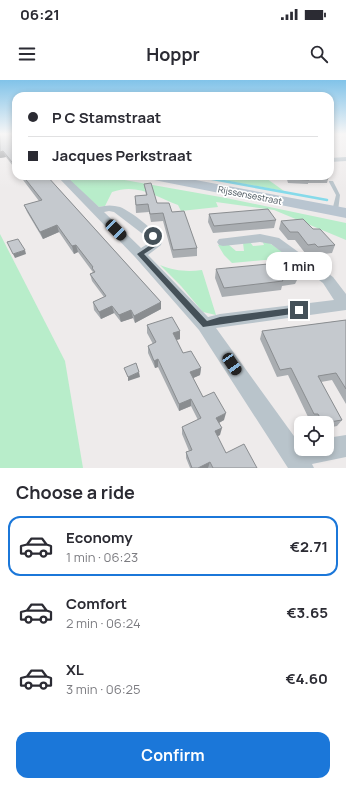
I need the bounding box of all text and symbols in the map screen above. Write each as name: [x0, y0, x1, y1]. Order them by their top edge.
text: 06:21: [20, 4, 60, 25]
text: Hoppr: [146, 42, 200, 66]
icon: menu: [16, 43, 38, 65]
icon: search: [308, 43, 330, 65]
text: P C Stamstraat: [52, 107, 161, 128]
text: Jacques Perkstraat: [52, 145, 192, 166]
street label: Rijssensestraat: [217, 182, 283, 208]
car: [103, 217, 129, 243]
route start: [144, 227, 162, 245]
callout: 1 min: [266, 252, 332, 280]
text: 1 min: [283, 257, 315, 275]
route end: [290, 301, 308, 319]
car: [220, 351, 244, 377]
map controls: [294, 416, 334, 456]
button: locate: [294, 416, 334, 456]
text: Choose a ride: [16, 480, 135, 504]
text: Economy: [66, 527, 133, 548]
icon: car: [18, 528, 54, 564]
text: €2.71: [290, 536, 328, 557]
text: 1 min · 06:23: [66, 548, 138, 566]
text: Comfort: [66, 593, 127, 614]
icon: car: [18, 594, 54, 630]
text: €3.65: [286, 602, 328, 623]
text: 2 min · 06:24: [66, 614, 141, 632]
text: XL: [66, 659, 84, 680]
icon: car: [18, 660, 54, 696]
text: €4.60: [285, 668, 328, 689]
text: 3 min · 06:25: [66, 680, 141, 698]
button: Confirm: [16, 732, 330, 778]

